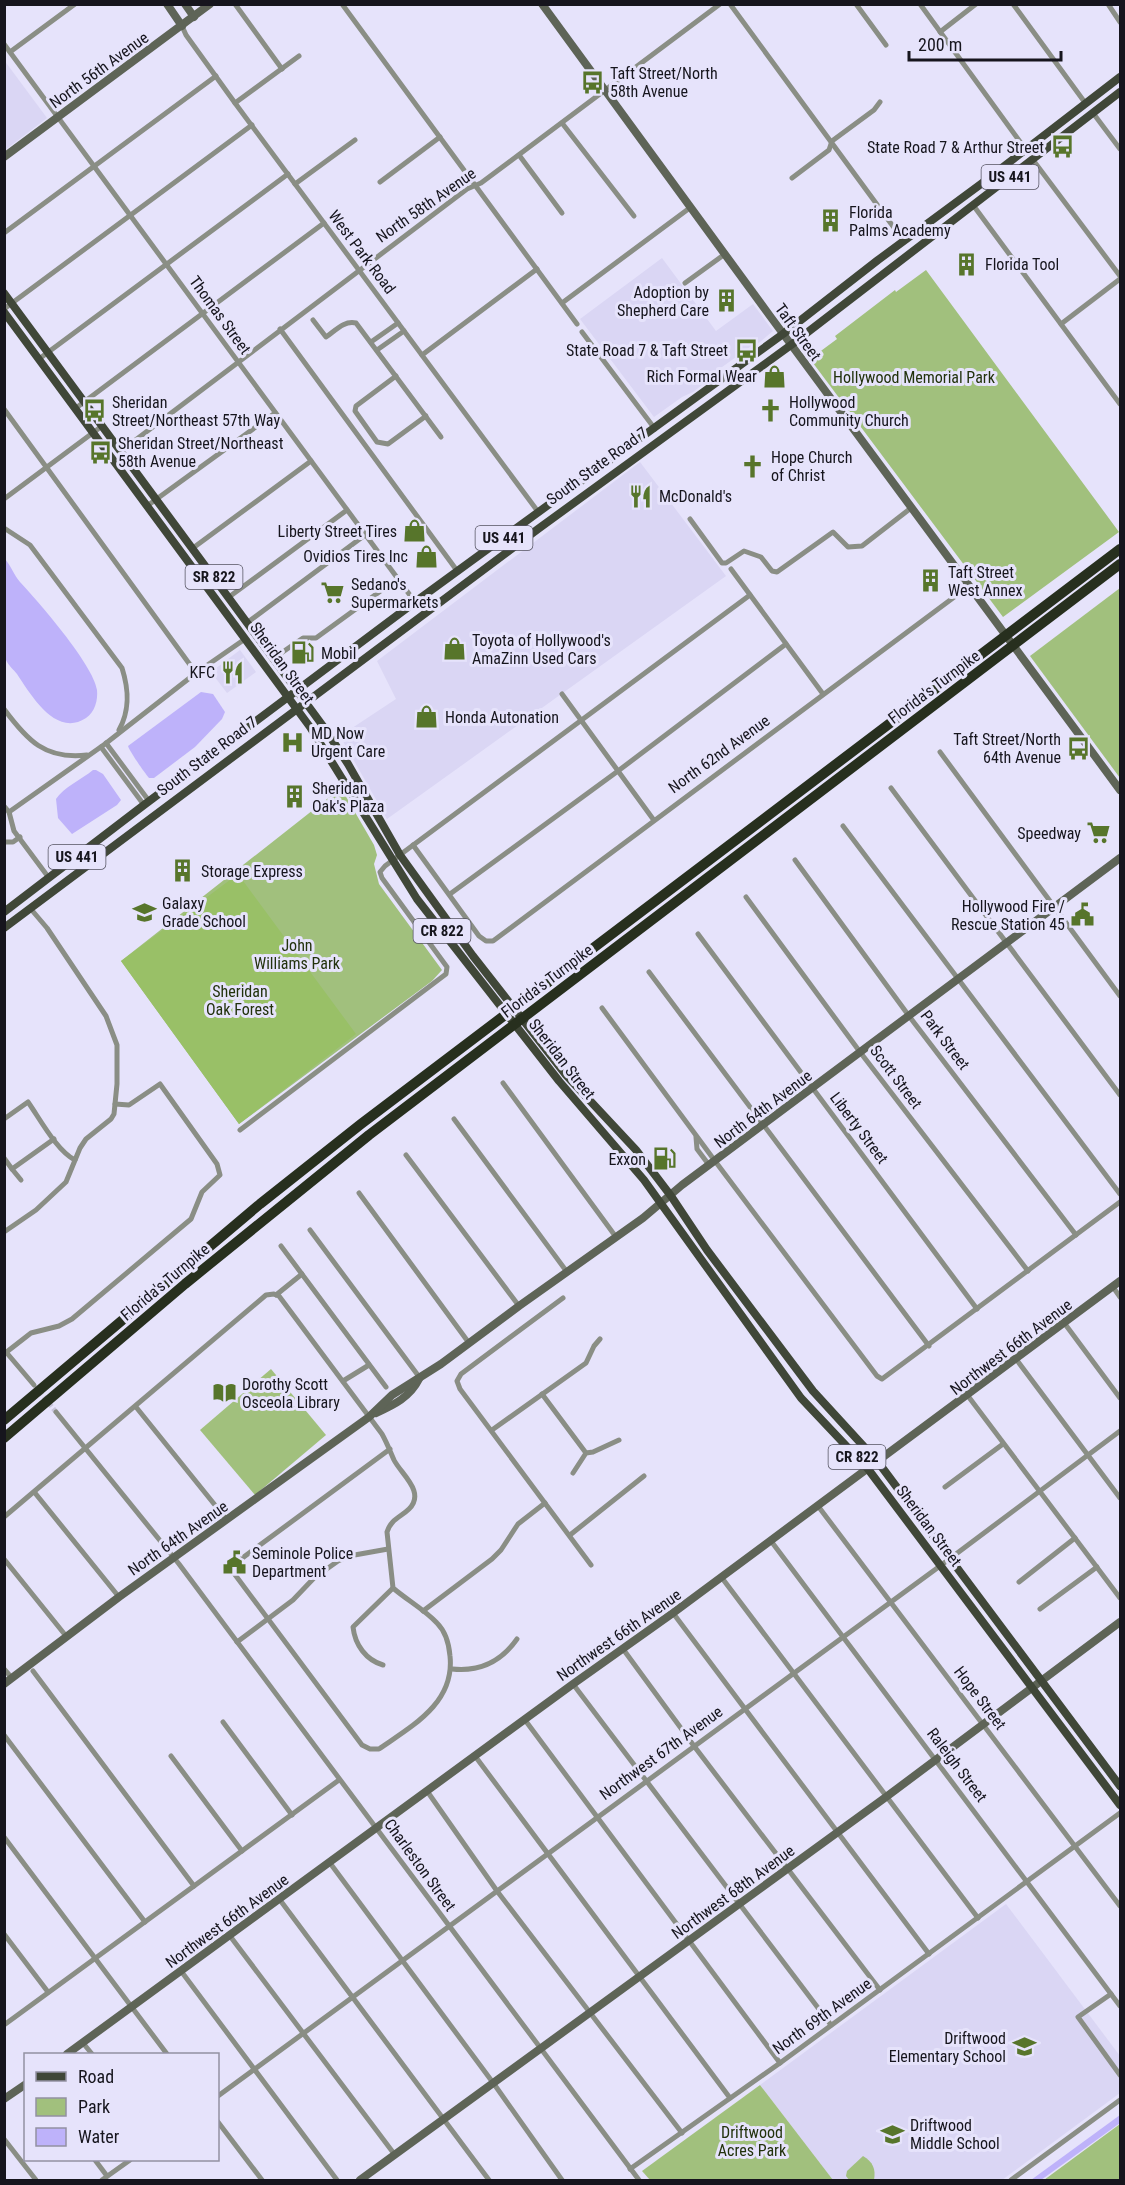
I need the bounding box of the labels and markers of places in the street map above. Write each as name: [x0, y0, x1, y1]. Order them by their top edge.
place label: Taft Street/North 58th Avenue: [610, 64, 718, 101]
bus stop icon: Taft Street/North 58th Avenue: [579, 69, 605, 95]
bus stop icon: State Road 7 & Arthur Street: [1049, 134, 1075, 160]
place label: State Road 7 & Arthur Street: [867, 138, 1044, 157]
place label: Florida Palms Academy: [849, 203, 951, 240]
building icon: Florida Palms Academy: [818, 208, 844, 234]
building icon: Florida Tool: [954, 251, 980, 277]
place label: Florida Tool: [985, 255, 1059, 274]
place label: Adoption by Shepherd Care: [617, 283, 709, 320]
building icon: Adoption by Shepherd Care: [714, 288, 740, 314]
bus stop icon: State Road 7 & Taft Street: [733, 337, 759, 363]
place label: State Road 7 & Taft Street: [566, 341, 728, 360]
shop icon: Rich Formal Wear: [762, 363, 788, 389]
place label: Rich Formal Wear: [647, 367, 757, 386]
place label: Sheridan Street/Northeast 57th Way: [112, 393, 280, 430]
place label: Hollywood Community Church: [789, 393, 909, 430]
bus stop icon: Sheridan Street/Northeast 57th Way: [81, 398, 107, 424]
church icon: Hollywood Community Church: [758, 398, 784, 424]
place label: Sheridan Street/Northeast 58th Avenue: [118, 434, 284, 471]
bus stop icon: Sheridan Street/Northeast 58th Avenue: [87, 439, 113, 465]
place label: Hope Church of Christ: [771, 448, 852, 485]
church icon: Hope Church of Christ: [740, 453, 766, 479]
restaurant icon: McDonald's: [628, 483, 654, 509]
place label: McDonald's: [659, 487, 732, 506]
shop icon: Liberty Street Tires: [402, 518, 428, 544]
place label: Liberty Street Tires: [278, 522, 397, 541]
shop icon: Ovidios Tires Inc: [413, 543, 439, 569]
place label: Ovidios Tires Inc: [303, 547, 408, 566]
place label: Taft Street West Annex: [948, 563, 1022, 600]
building icon: Taft Street West Annex: [917, 568, 943, 594]
place label: Sedano's Supermarkets: [351, 575, 438, 612]
supermarket icon: Sedano's Supermarkets: [320, 580, 346, 606]
place label: Toyota of Hollywood's AmaZinn Used Cars: [472, 631, 611, 668]
shop icon: Toyota of Hollywood's AmaZinn Used Cars: [441, 636, 467, 662]
fuel station icon: Mobil: [290, 640, 316, 666]
place label: Mobil: [321, 644, 356, 663]
restaurant icon: KFC: [220, 659, 246, 685]
place label: KFC: [190, 663, 215, 682]
shop icon: Honda Autonation: [414, 704, 440, 730]
place label: Honda Autonation: [445, 708, 559, 727]
place label: MD Now Urgent Care: [311, 724, 385, 761]
hospital icon: MD Now Urgent Care: [280, 729, 306, 755]
place label: Taft Street/North 64th Avenue: [953, 730, 1061, 767]
bus stop icon: Taft Street/North 64th Avenue: [1066, 735, 1092, 761]
place label: Sheridan Oak's Plaza: [312, 779, 385, 816]
building icon: Sheridan Oak's Plaza: [281, 784, 307, 810]
supermarket icon: Speedway: [1086, 820, 1112, 846]
place label: Speedway: [1017, 824, 1081, 843]
building icon: Storage Express: [170, 858, 196, 884]
place label: Storage Express: [201, 862, 303, 881]
place label: Galaxy Grade School: [162, 894, 246, 931]
place label: Hollywood Fire / Rescue Station 45: [951, 897, 1065, 934]
school or university icon: Galaxy Grade School: [131, 899, 157, 925]
public building icon: Hollywood Fire / Rescue Station 45: [1070, 902, 1096, 928]
fuel station icon: Exxon: [651, 1146, 677, 1172]
place label: Exxon: [608, 1150, 646, 1169]
place label: Dorothy Scott Osceola Library: [242, 1375, 340, 1412]
library icon: Dorothy Scott Osceola Library: [211, 1380, 237, 1406]
place label: Seminole Police Department: [252, 1544, 353, 1581]
public building icon: Seminole Police Department: [221, 1549, 247, 1575]
place label: Driftwood Elementary School: [889, 2029, 1006, 2066]
school or university icon: Driftwood Elementary School: [1011, 2034, 1037, 2060]
place label: Driftwood Middle School: [910, 2116, 1000, 2153]
school or university icon: Driftwood Middle School: [879, 2121, 905, 2147]

